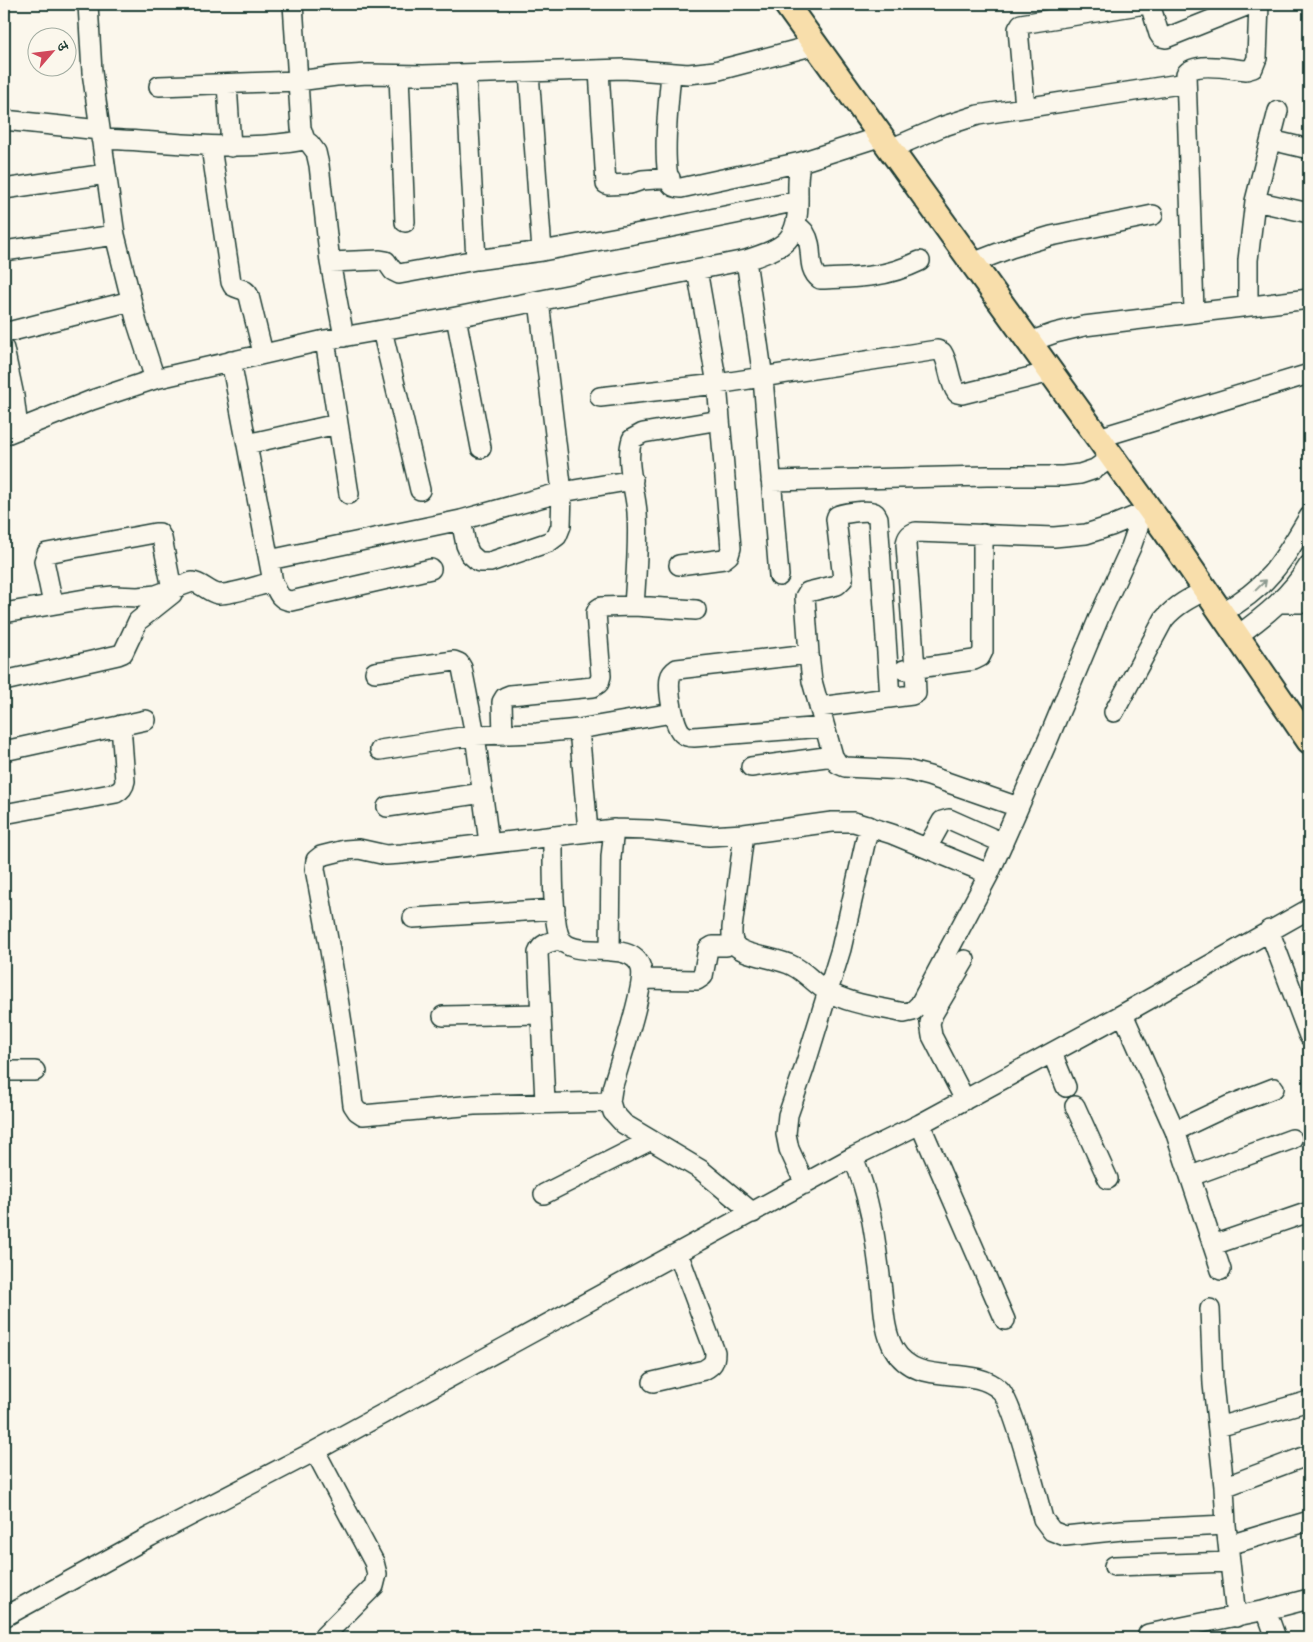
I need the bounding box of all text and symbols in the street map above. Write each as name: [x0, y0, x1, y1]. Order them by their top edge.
north arrow: [28, 28, 78, 78]
text: उ: [51, 38, 73, 56]
one-way arrow: [1255, 579, 1267, 591]

